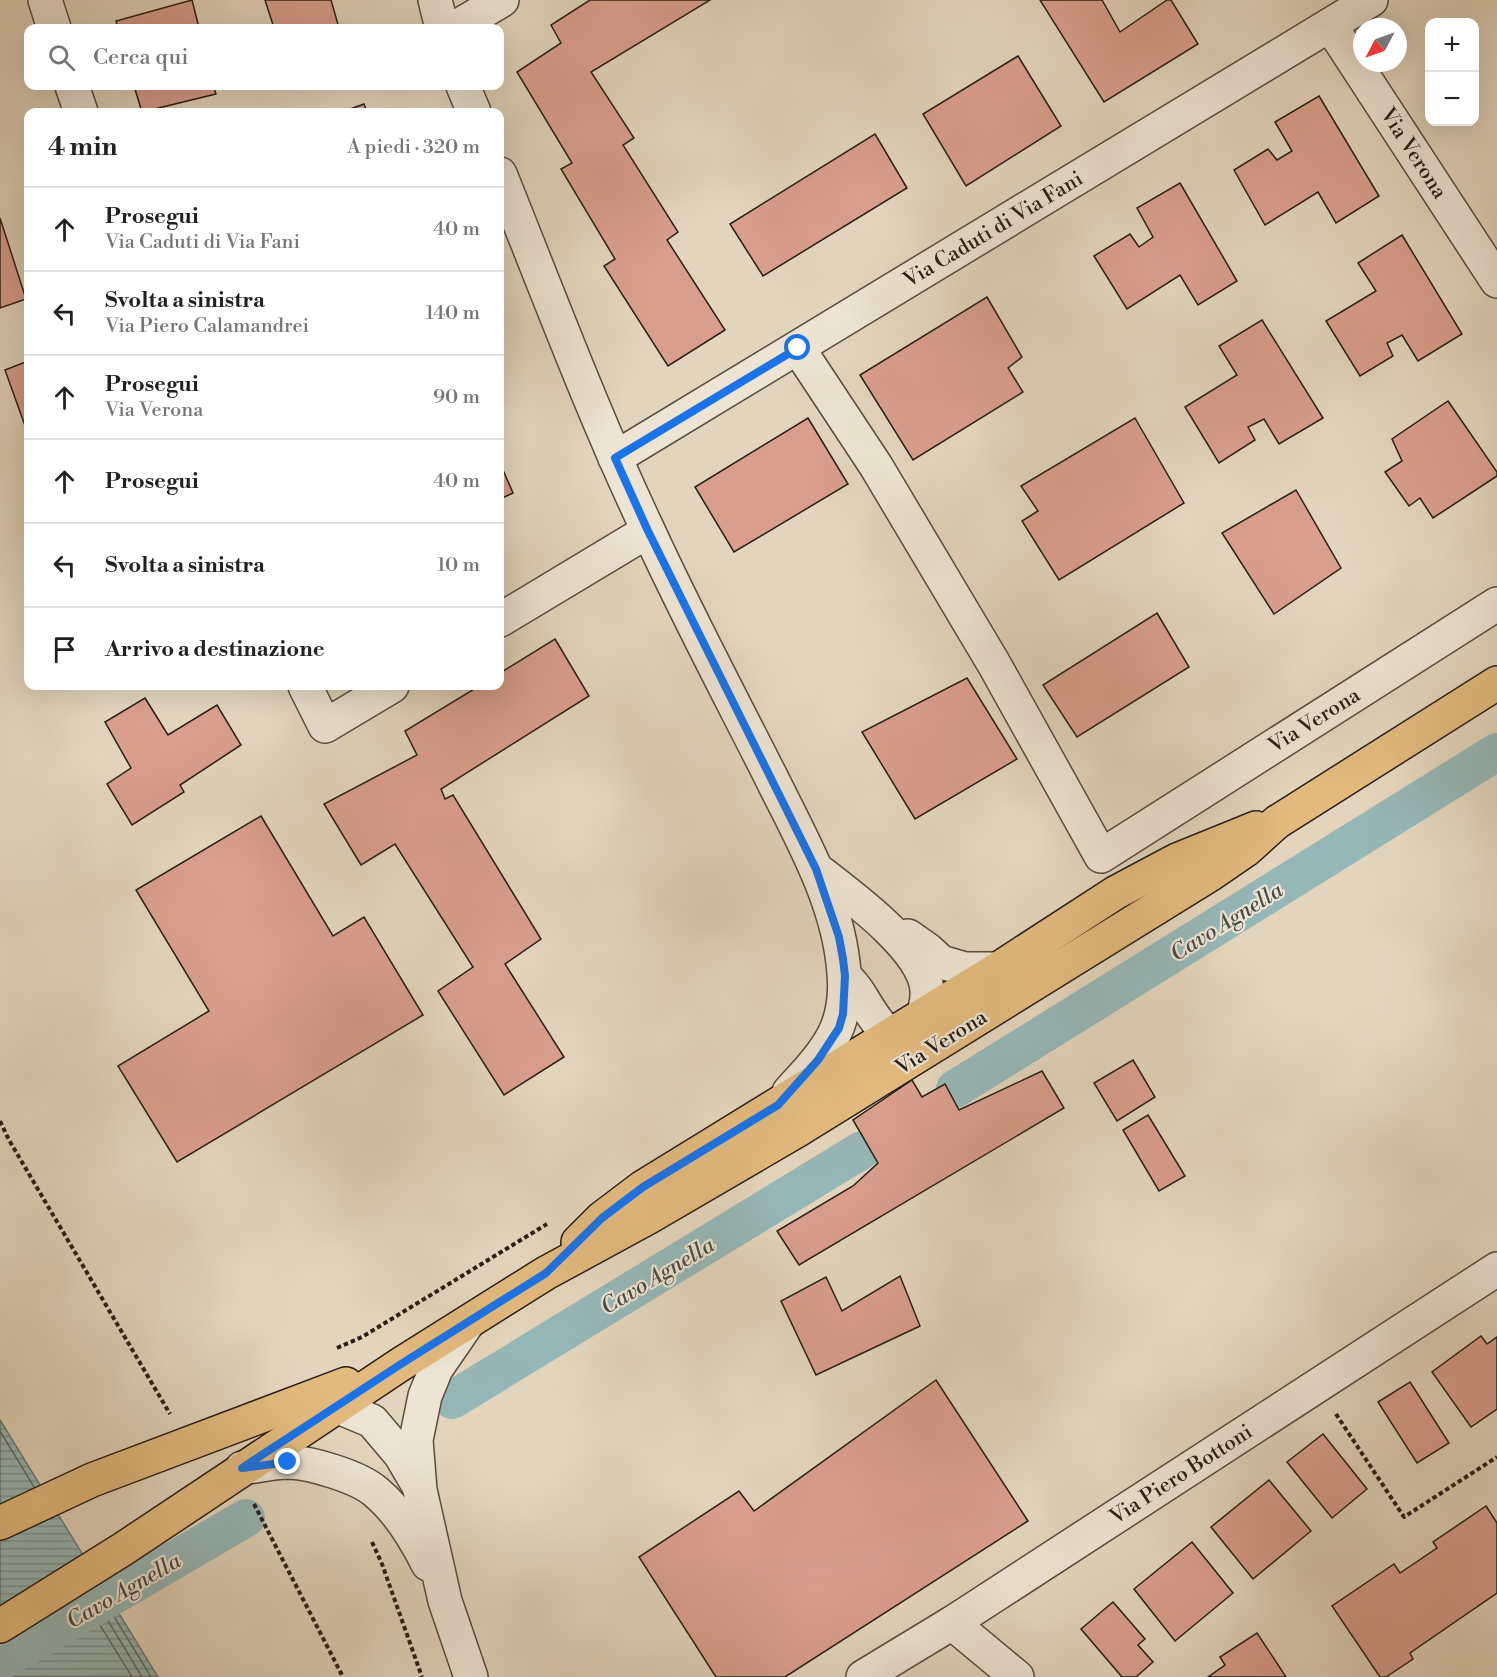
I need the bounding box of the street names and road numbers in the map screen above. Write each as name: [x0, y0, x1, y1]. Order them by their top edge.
street label: Via Verona: [1374, 102, 1452, 204]
street label: Via Caduti di Via Fani: [898, 166, 1088, 294]
street label: Via Verona: [1263, 682, 1366, 760]
street label: Via Verona: [890, 1004, 993, 1082]
street label: Via Piero Bottoni: [1105, 1419, 1258, 1531]

